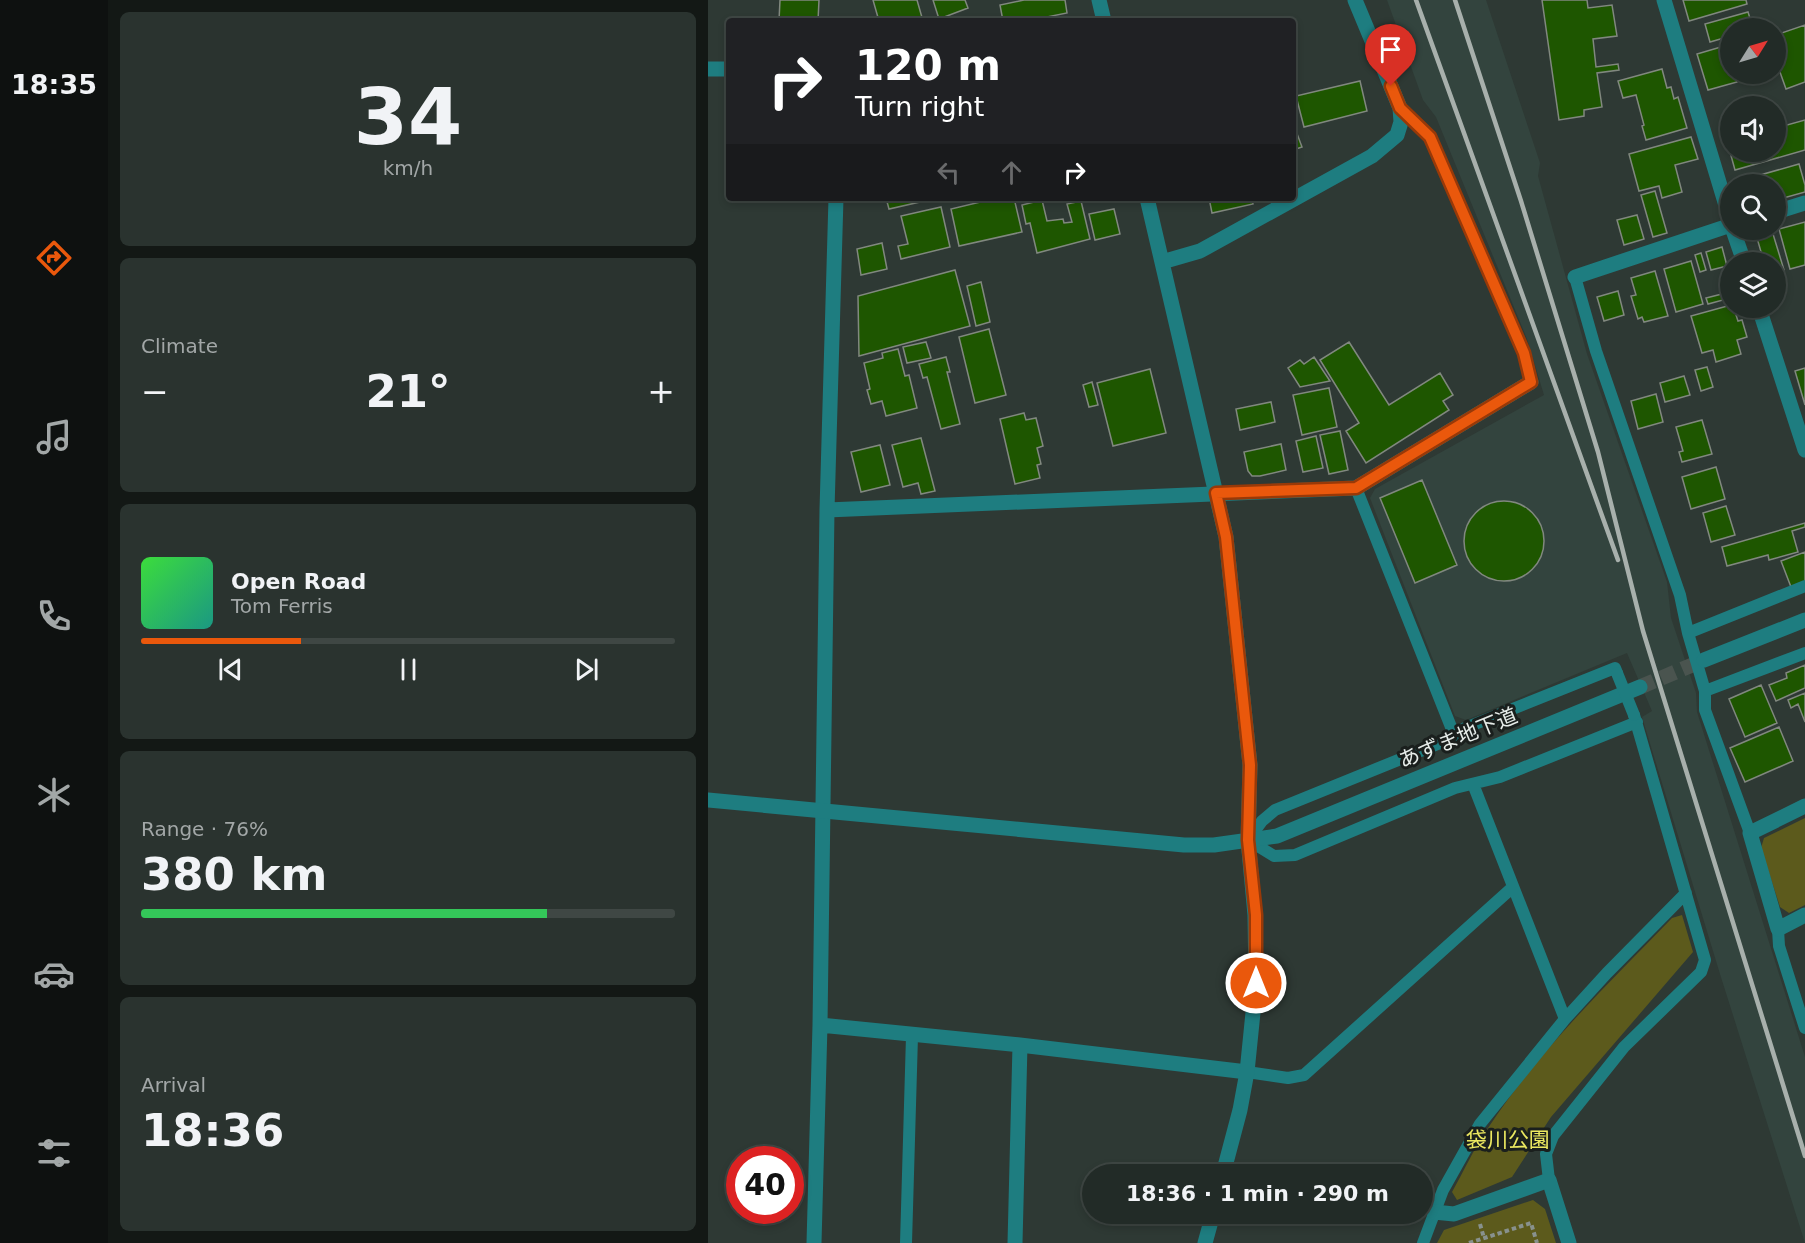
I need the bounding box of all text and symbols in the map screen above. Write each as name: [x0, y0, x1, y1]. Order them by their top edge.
north arrow: [1720, 18, 1786, 84]
map controls: [1720, 18, 1786, 318]
pin: [1365, 24, 1416, 86]
icon: arrive: [1374, 33, 1407, 66]
text: 120 m: [855, 41, 1001, 90]
icon: right: [756, 42, 834, 120]
text: 18:35: [11, 69, 97, 100]
text: 34: [354, 72, 462, 162]
text: Turn right: [855, 91, 984, 122]
button: sound: [1720, 96, 1786, 162]
text: km/h: [383, 156, 433, 180]
icon: left: [932, 156, 965, 189]
icon: ahead: [995, 156, 1028, 189]
icon: right: [1058, 156, 1091, 189]
button: search: [1720, 174, 1786, 240]
icon: directions: [33, 237, 75, 279]
button: layers: [1720, 252, 1786, 318]
text: Climate: [141, 334, 218, 358]
text: 21°: [365, 365, 451, 418]
text: −: [141, 372, 169, 411]
text: +: [647, 372, 675, 411]
icon: music: [33, 416, 75, 458]
text: Open Road: [231, 569, 366, 594]
text: Tom Ferris: [231, 594, 333, 618]
icon: phone: [33, 595, 75, 637]
icon: previous: [214, 653, 247, 686]
icon: pause: [392, 653, 425, 686]
icon: next: [570, 653, 603, 686]
street label: あずま地下道: [1395, 703, 1521, 773]
icon: climate: [33, 774, 75, 816]
text: Range · 76%: [141, 817, 268, 841]
text: 380 km: [141, 848, 327, 901]
position arrow: [1224, 951, 1288, 1015]
icon: car: [33, 953, 75, 995]
text: Arrival: [141, 1073, 206, 1097]
text: 18:36: [141, 1104, 284, 1157]
park label: 袋川公園: [1466, 1128, 1550, 1152]
icon: filters: [33, 1132, 75, 1174]
speed limit sign: 40: [726, 1146, 804, 1224]
text: 18:36 · 1 min · 290 m: [1126, 1181, 1389, 1206]

